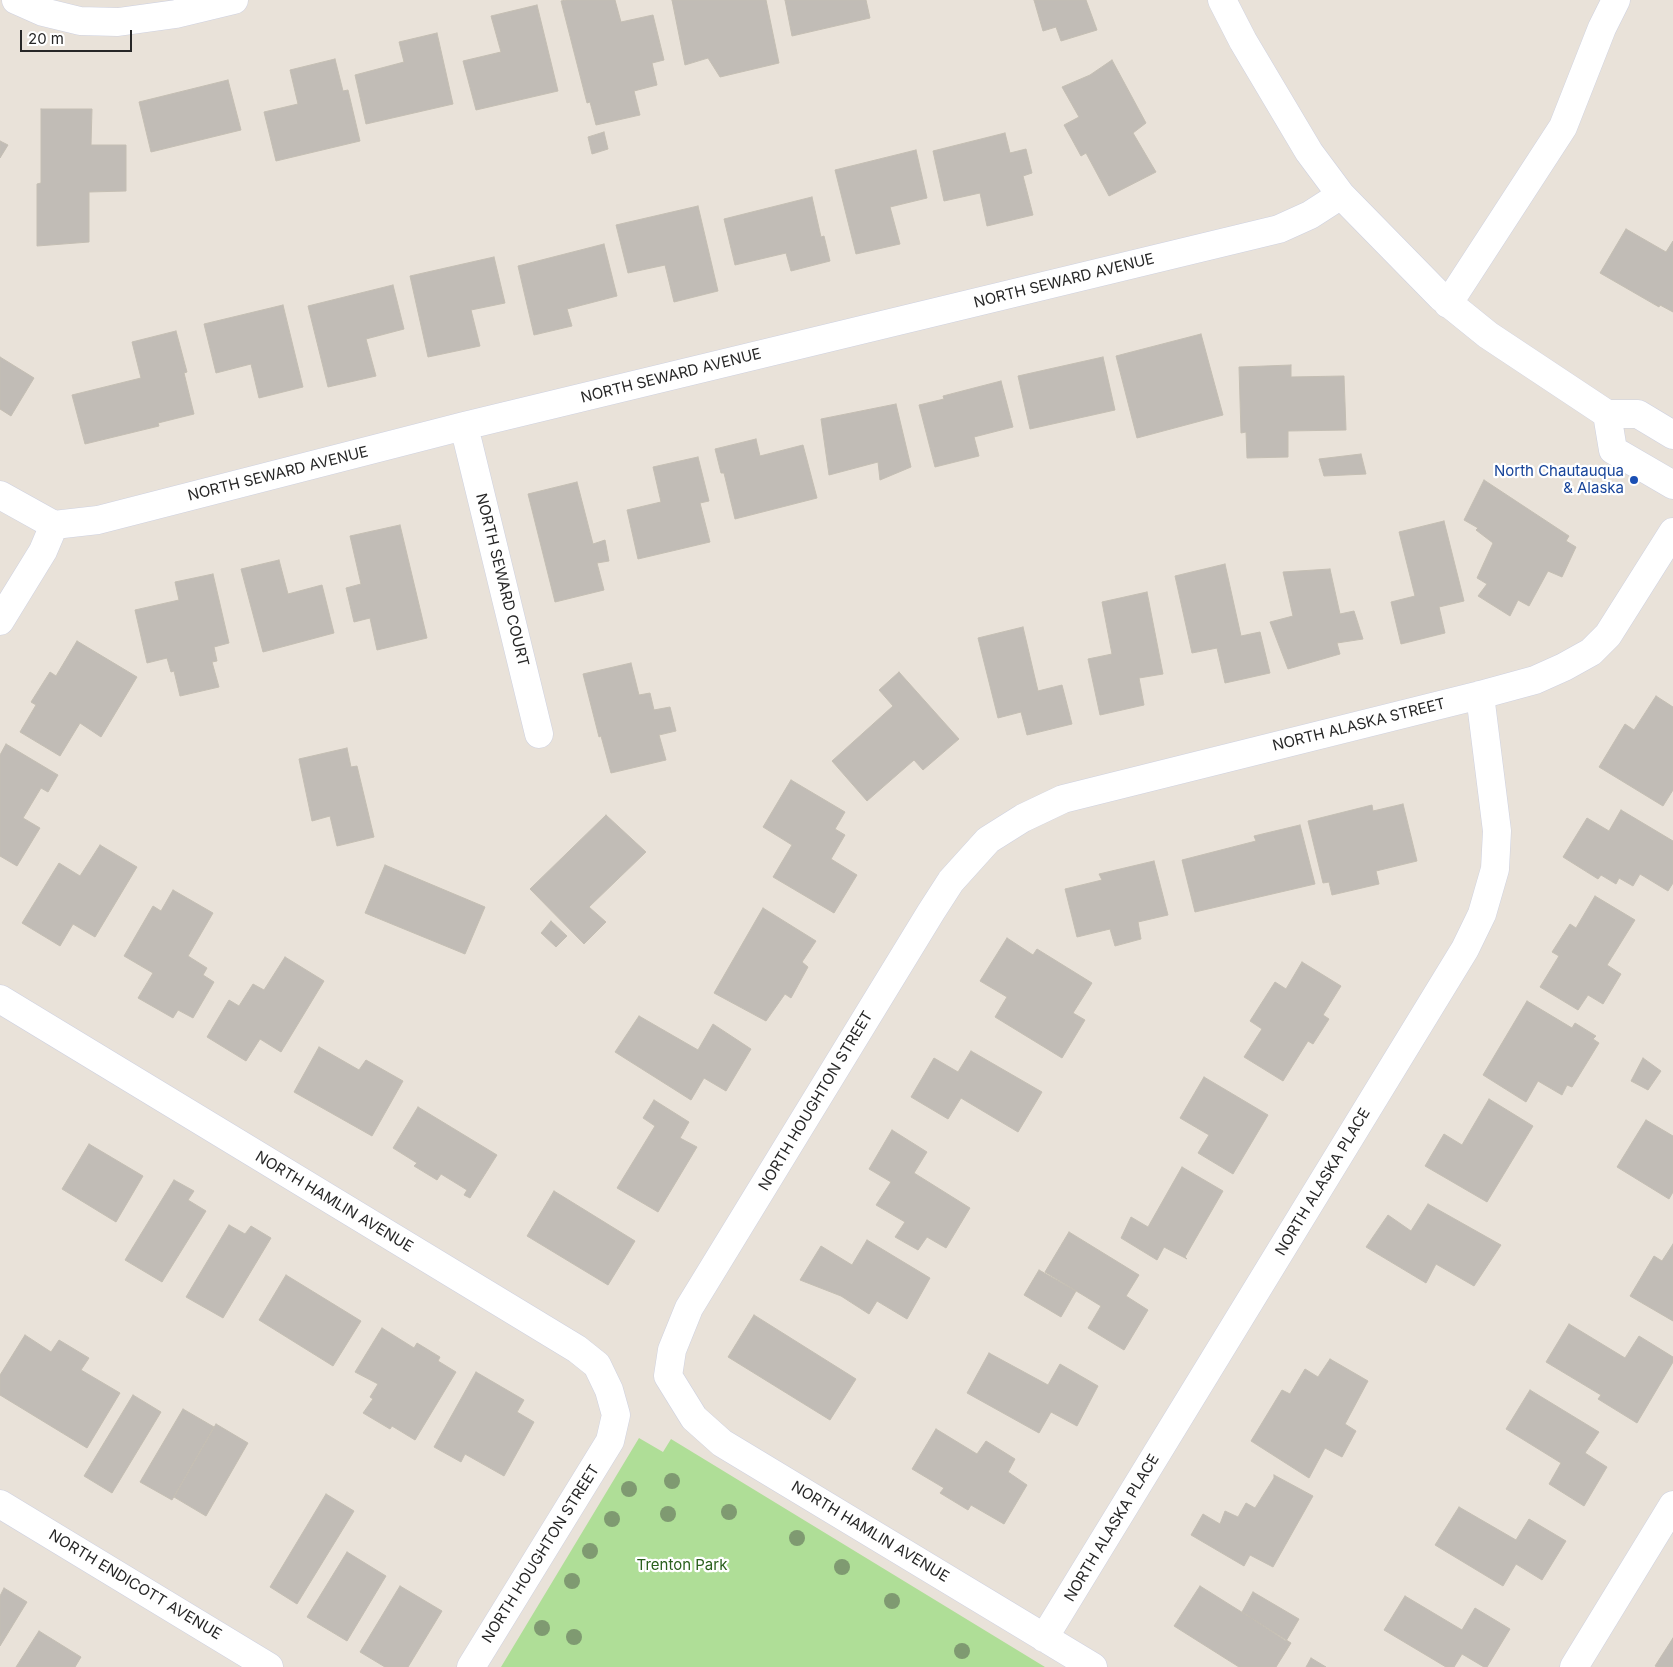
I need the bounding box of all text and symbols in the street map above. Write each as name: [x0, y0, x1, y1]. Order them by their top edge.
scale bar: [22, 20, 135, 52]
text: 20 m: [28, 29, 64, 48]
street label: NORTH SEWARD AVENUE: [972, 250, 1156, 312]
street label: NORTH SEWARD AVENUE: [579, 345, 763, 407]
street label: NORTH SEWARD AVENUE: [186, 443, 370, 505]
place label: North Chautauqua & Alaska: [1494, 462, 1624, 497]
marker: North Chautauqua & Alaska: [1628, 474, 1640, 486]
street label: NORTH SEWARD COURT: [472, 491, 532, 669]
street label: NORTH ALASKA STREET: [1271, 695, 1447, 755]
street label: NORTH HOUGHTON STREET: [755, 1008, 877, 1194]
street label: NORTH ALASKA PLACE: [1272, 1105, 1374, 1259]
street label: NORTH HAMLIN AVENUE: [252, 1148, 416, 1256]
street label: NORTH ALASKA PLACE: [1061, 1451, 1163, 1605]
street label: NORTH HOUGHTON STREET: [479, 1462, 603, 1646]
street label: NORTH HAMLIN AVENUE: [788, 1478, 952, 1586]
street label: NORTH ENDICOTT AVENUE: [45, 1526, 225, 1644]
park label: Trenton Park: [637, 1556, 727, 1574]

